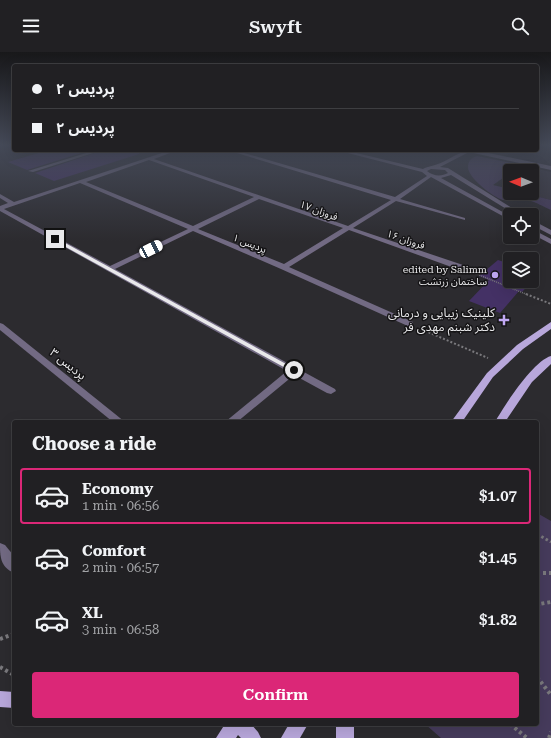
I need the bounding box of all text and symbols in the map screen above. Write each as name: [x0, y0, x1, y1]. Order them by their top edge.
icon: menu: [20, 15, 42, 37]
icon: search: [509, 15, 531, 37]
text: Swyft: [249, 16, 302, 37]
text: پردیس ۲: [56, 80, 115, 98]
text: پردیس ۲: [56, 119, 115, 137]
north arrow: [503, 164, 539, 200]
map controls: [503, 164, 539, 288]
street label: فروزان ۱۷: [298, 199, 340, 224]
button: locate: [503, 208, 539, 244]
street label: فروزان ۱۶: [385, 228, 427, 252]
route end: [46, 230, 64, 248]
street label: پردیس ۱: [231, 232, 268, 256]
car: [138, 238, 164, 260]
button: layers: [503, 252, 539, 288]
place label: edited by Salimm ساختمان زرتشت: [403, 264, 487, 288]
marker: edited by Salimm ساختمان زرتشت: [490, 270, 500, 280]
place label: کلینیک زیبایی و درمانی دکتر شبنم مهدی فر: [388, 306, 496, 336]
marker: کلینیک زیبایی و درمانی دکتر شبنم مهدی فر: [498, 314, 510, 326]
street label: پردیس ۳: [46, 345, 89, 384]
route start: [285, 361, 303, 379]
text: Choose a ride: [32, 433, 156, 454]
icon: car: [34, 478, 70, 514]
text: Economy: [82, 480, 153, 498]
text: $1.07: [479, 487, 517, 505]
text: 1 min · 06:56: [82, 498, 159, 513]
icon: car: [34, 540, 70, 576]
text: Comfort: [82, 542, 146, 560]
text: $1.45: [479, 549, 517, 567]
text: 2 min · 06:57: [82, 560, 159, 575]
icon: car: [34, 602, 70, 638]
text: XL: [82, 604, 103, 622]
text: $1.82: [479, 611, 517, 629]
text: 3 min · 06:58: [82, 622, 159, 637]
button: Confirm: [32, 672, 519, 718]

